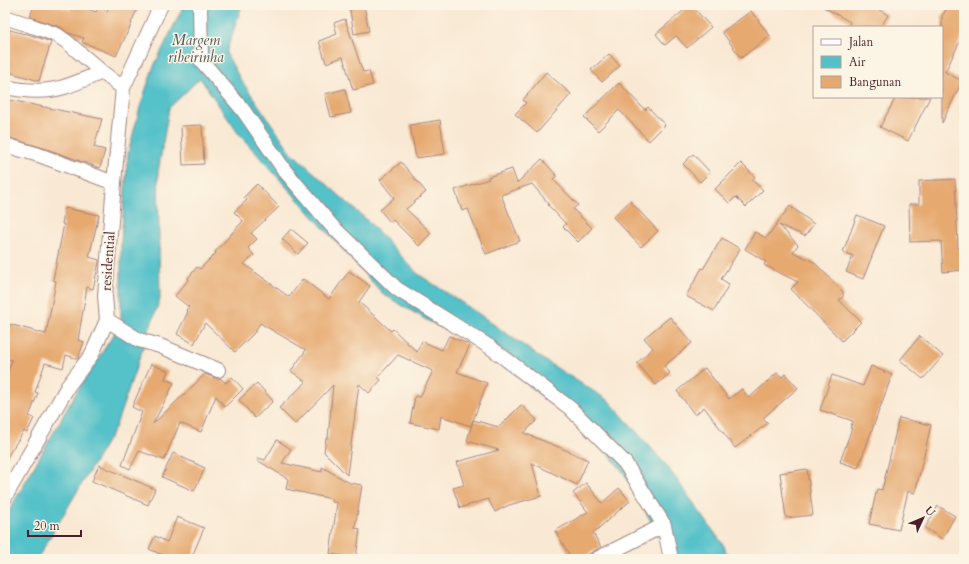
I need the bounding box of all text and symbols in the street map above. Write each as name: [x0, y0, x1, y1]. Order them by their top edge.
legend: [813, 26, 943, 98]
water label: Margem ribeirinha: [168, 30, 224, 67]
text: Jalan: [847, 34, 873, 50]
text: Air: [849, 54, 866, 70]
text: Bangunan: [849, 74, 901, 90]
street label: residential: [96, 230, 120, 292]
north arrow: [903, 498, 943, 538]
text: U: [921, 503, 938, 520]
scale bar: [28, 512, 81, 538]
text: 20 m: [34, 518, 61, 534]

